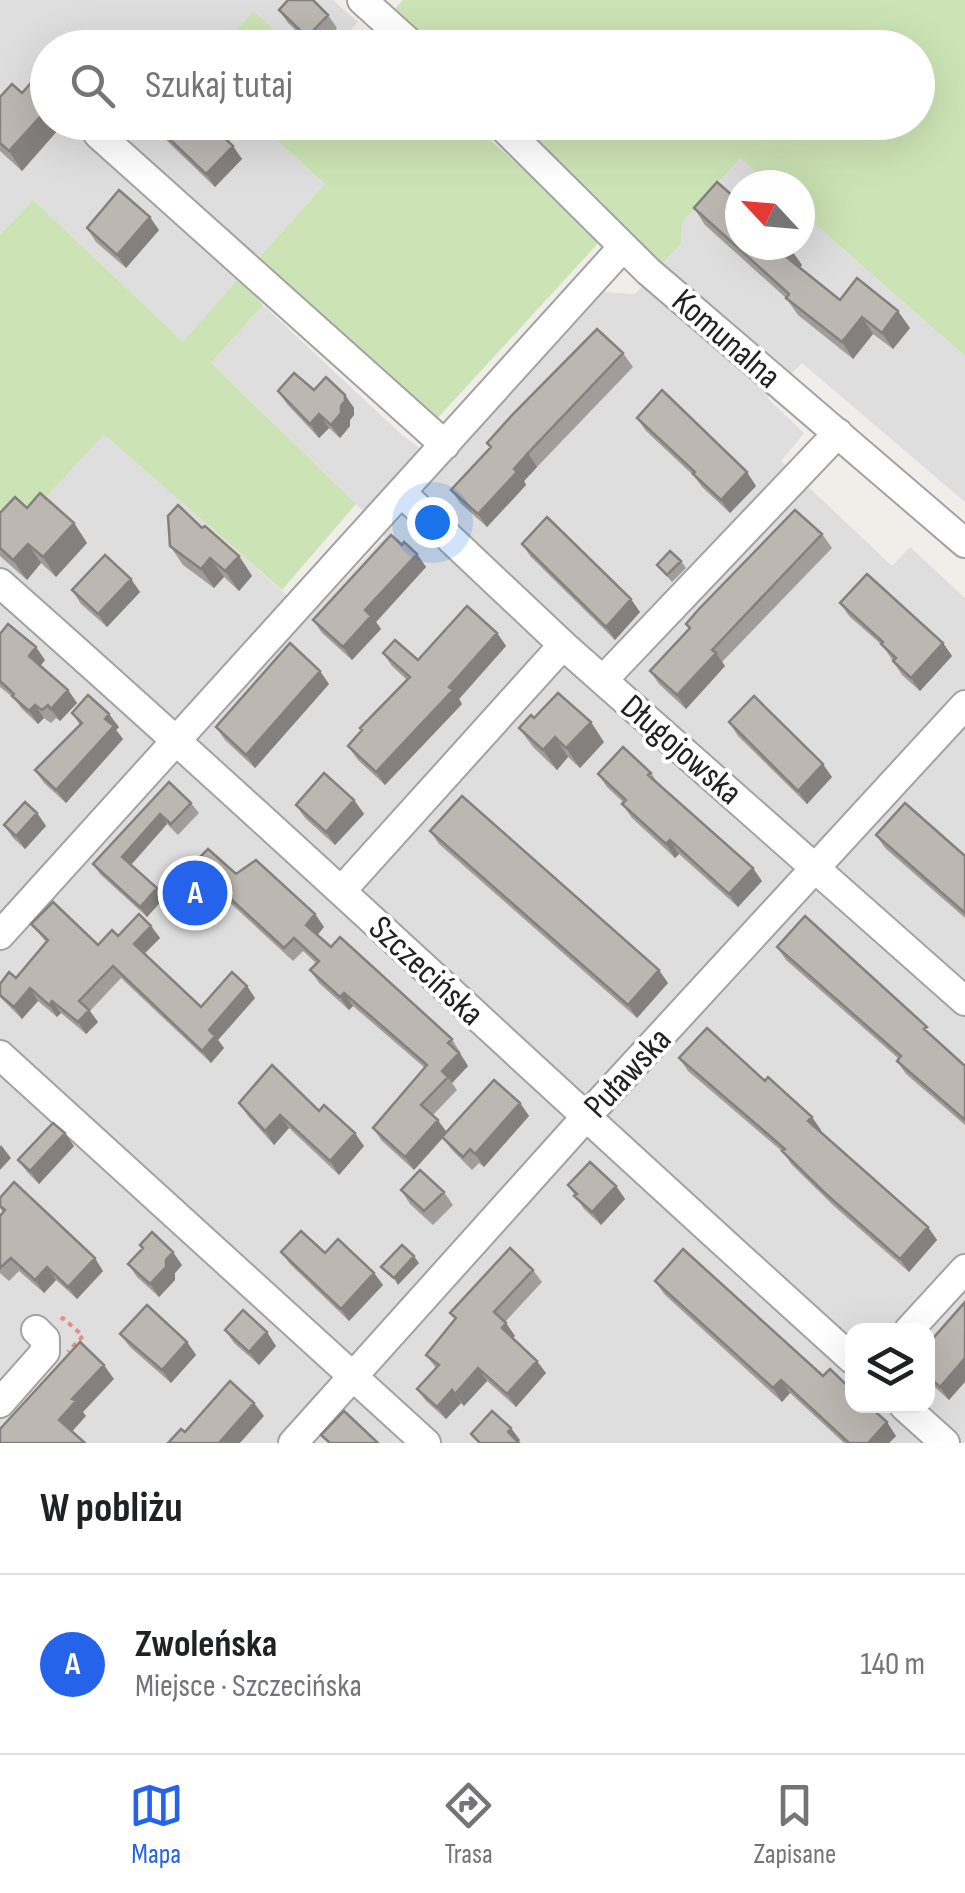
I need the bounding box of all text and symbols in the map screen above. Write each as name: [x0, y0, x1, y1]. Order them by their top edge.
search box: [30, 30, 935, 140]
icon: search: [65, 58, 120, 113]
text: Szukaj tutaj: [145, 63, 293, 108]
north arrow: [725, 170, 815, 260]
street label: Komunalna: [663, 280, 789, 398]
your location: [407, 497, 458, 548]
street label: Długojowska: [612, 686, 750, 814]
pin: A: [162, 856, 228, 930]
street label: Szczecińska: [359, 907, 492, 1035]
street label: Puławska: [575, 1019, 681, 1127]
map controls: [845, 1323, 935, 1413]
button: layers: [845, 1323, 935, 1413]
text: W pobliżu: [40, 1483, 183, 1534]
text: Zwoleńska: [135, 1622, 277, 1667]
text: A: [65, 1645, 80, 1684]
text: 140 m: [861, 1645, 925, 1684]
text: Miejsce · Szczecińska: [135, 1667, 362, 1706]
tab: Mapa: [129, 1778, 184, 1871]
tab: Trasa: [441, 1778, 496, 1871]
tab: Zapisane: [753, 1778, 836, 1871]

